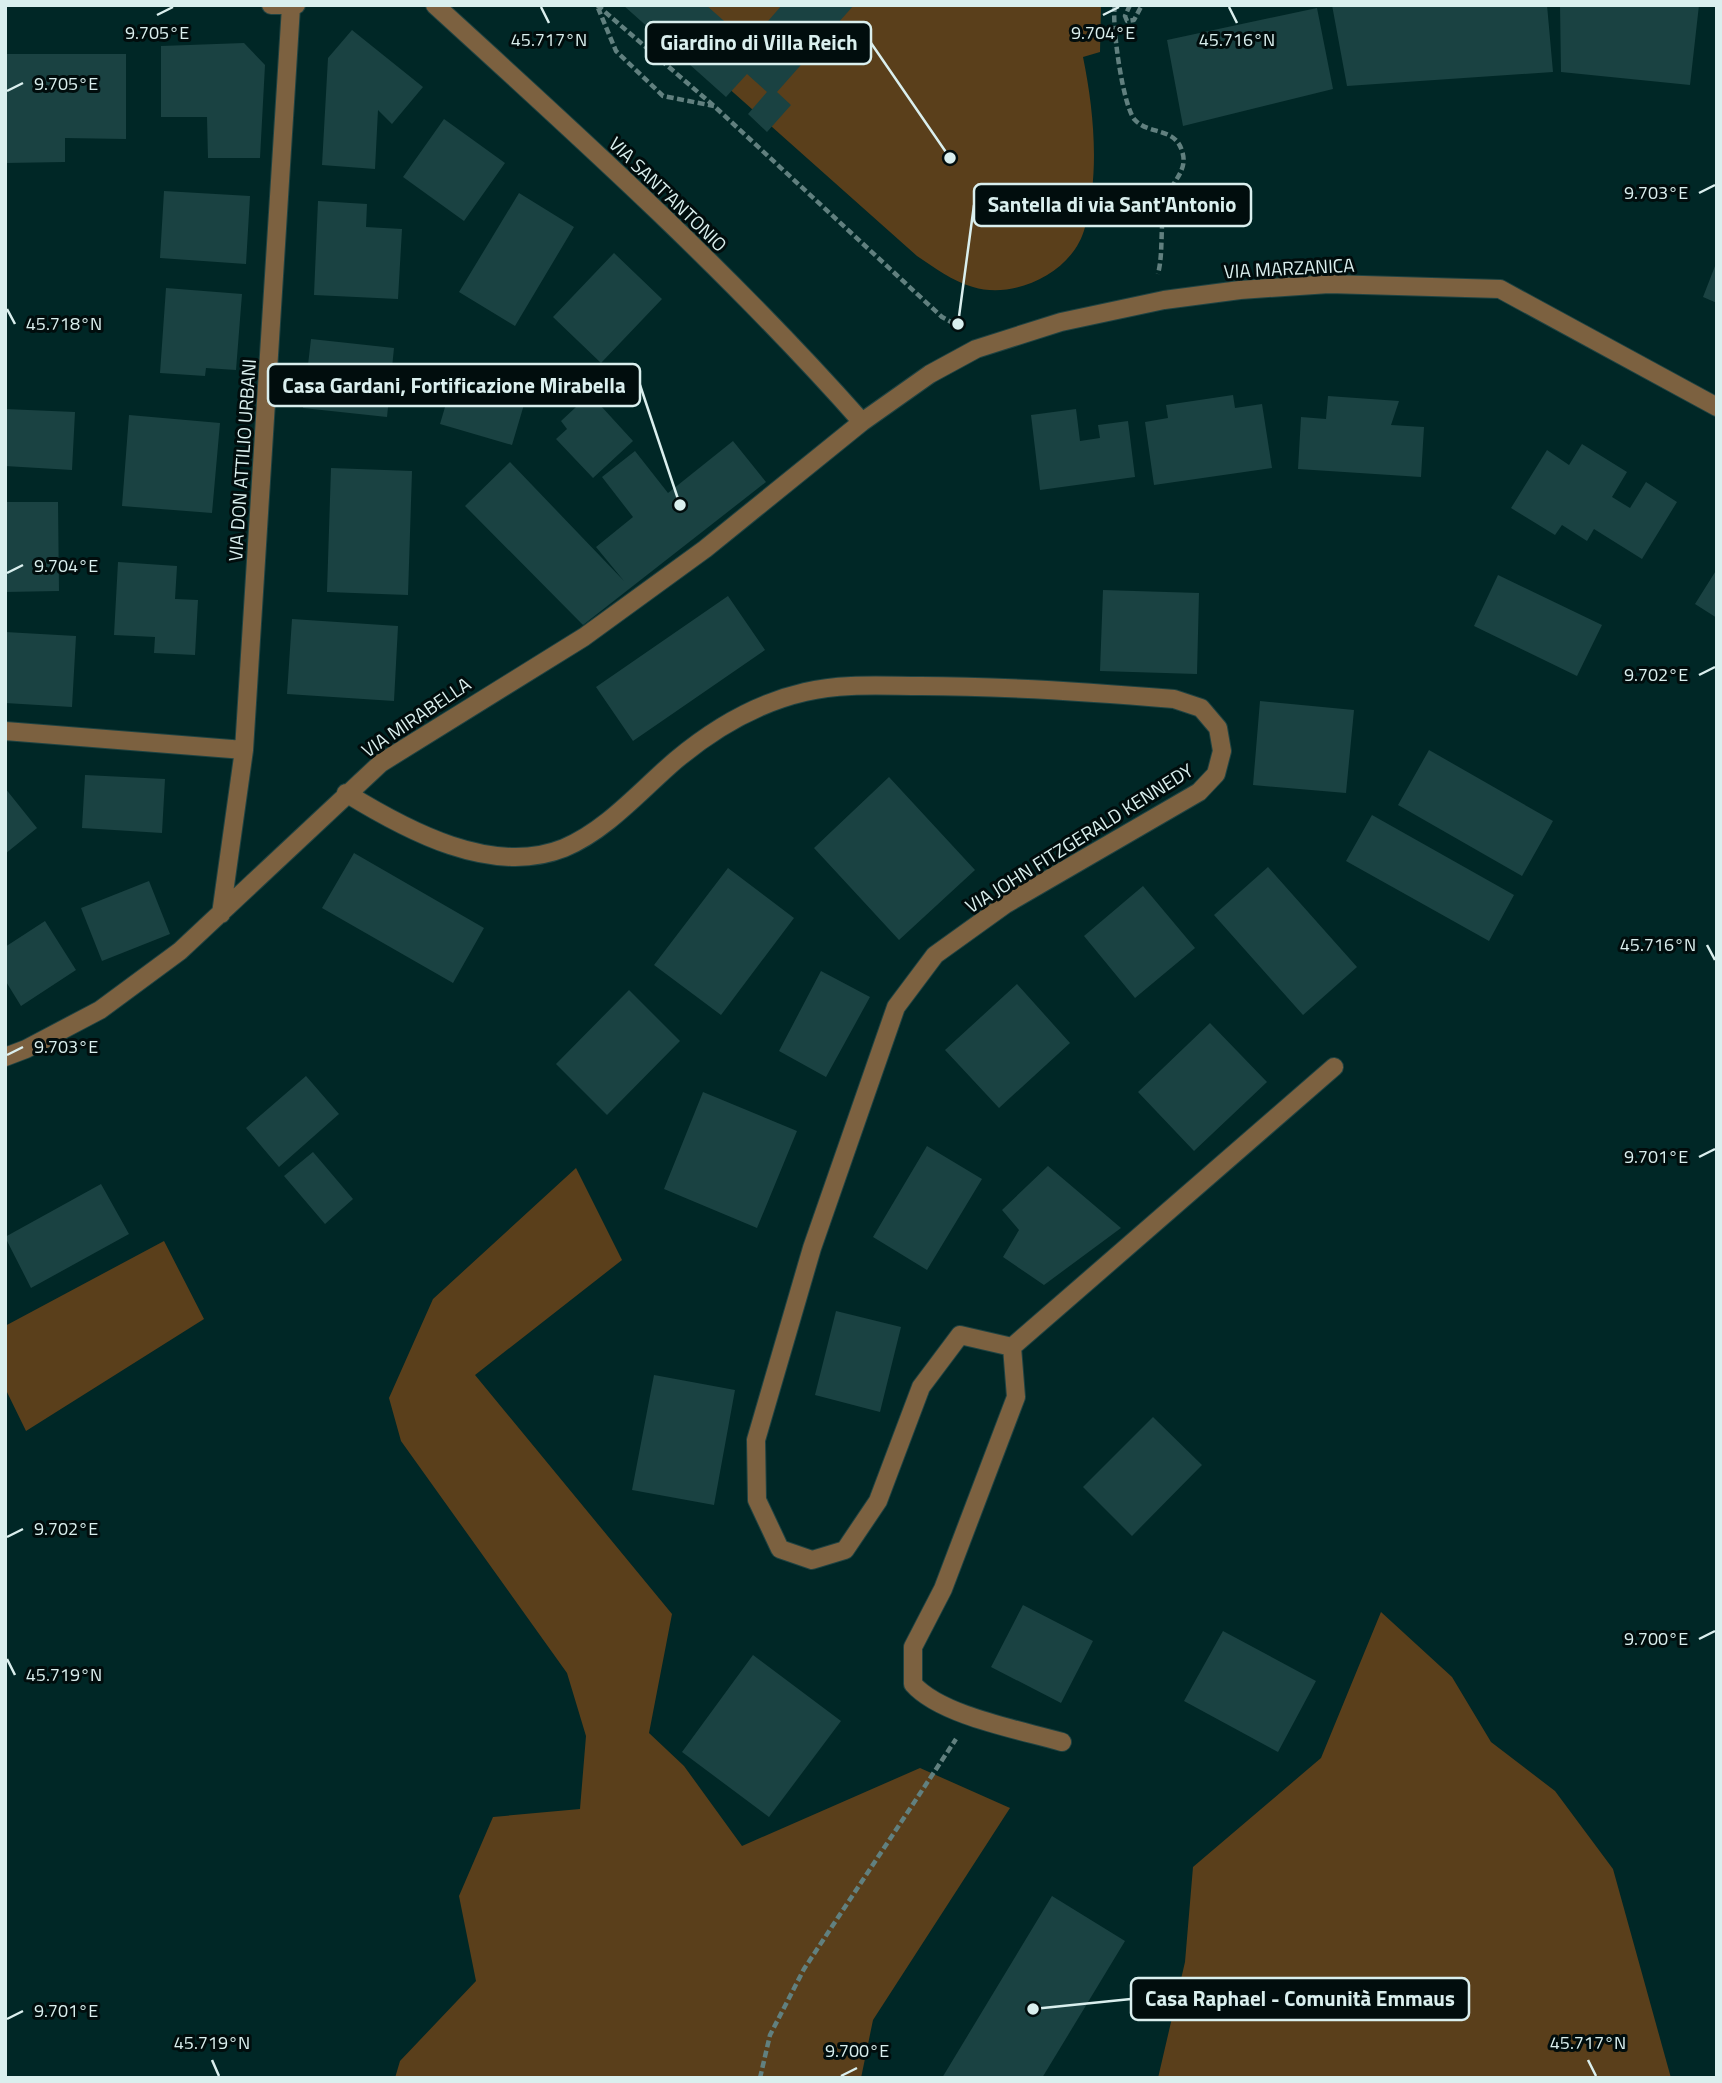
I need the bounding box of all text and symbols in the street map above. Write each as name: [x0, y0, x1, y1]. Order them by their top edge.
text: 9.705°E: [125, 19, 189, 46]
text: 9.704°E: [1071, 19, 1135, 46]
callout: Giardino di Villa Reich: [646, 22, 871, 64]
text: 45.717°N: [511, 26, 587, 53]
text: Giardino di Villa Reich: [660, 26, 858, 58]
text: 45.716°N: [1199, 26, 1275, 53]
text: 9.705°E: [34, 70, 98, 97]
street label: VIA SANT'ANTONIO: [603, 129, 734, 258]
text: 9.703°E: [1624, 179, 1688, 206]
callout: Santella di via Sant'Antonio: [974, 184, 1251, 226]
text: Santella di via Sant'Antonio: [988, 188, 1236, 220]
street label: VIA MARZANICA: [1223, 250, 1355, 285]
text: 45.718°N: [26, 310, 102, 337]
street label: VIA DON ATTILIO URBANI: [220, 358, 263, 562]
callout: Casa Gardani, Fortificazione Mirabella: [268, 364, 640, 406]
text: Casa Gardani, Fortificazione Mirabella: [282, 369, 626, 401]
text: 9.704°E: [34, 552, 98, 579]
text: 9.702°E: [1624, 661, 1688, 688]
street label: VIA MIRABELLA: [355, 669, 476, 764]
street label: VIA JOHN FITZGERALD KENNEDY: [959, 755, 1199, 920]
text: 45.716°N: [1620, 931, 1696, 958]
text: 9.703°E: [34, 1033, 98, 1060]
text: 9.701°E: [1624, 1143, 1688, 1170]
text: 9.702°E: [34, 1515, 98, 1542]
text: 9.700°E: [1624, 1625, 1688, 1652]
text: 45.719°N: [26, 1661, 102, 1688]
callout: Casa Raphael - Comunità Emmaus: [1131, 1978, 1469, 2020]
text: Casa Raphael - Comunità Emmaus: [1145, 1982, 1455, 2014]
text: 9.701°E: [34, 1997, 98, 2024]
text: 45.719°N: [174, 2029, 250, 2056]
text: 45.717°N: [1550, 2029, 1626, 2056]
text: 9.700°E: [825, 2037, 889, 2064]

